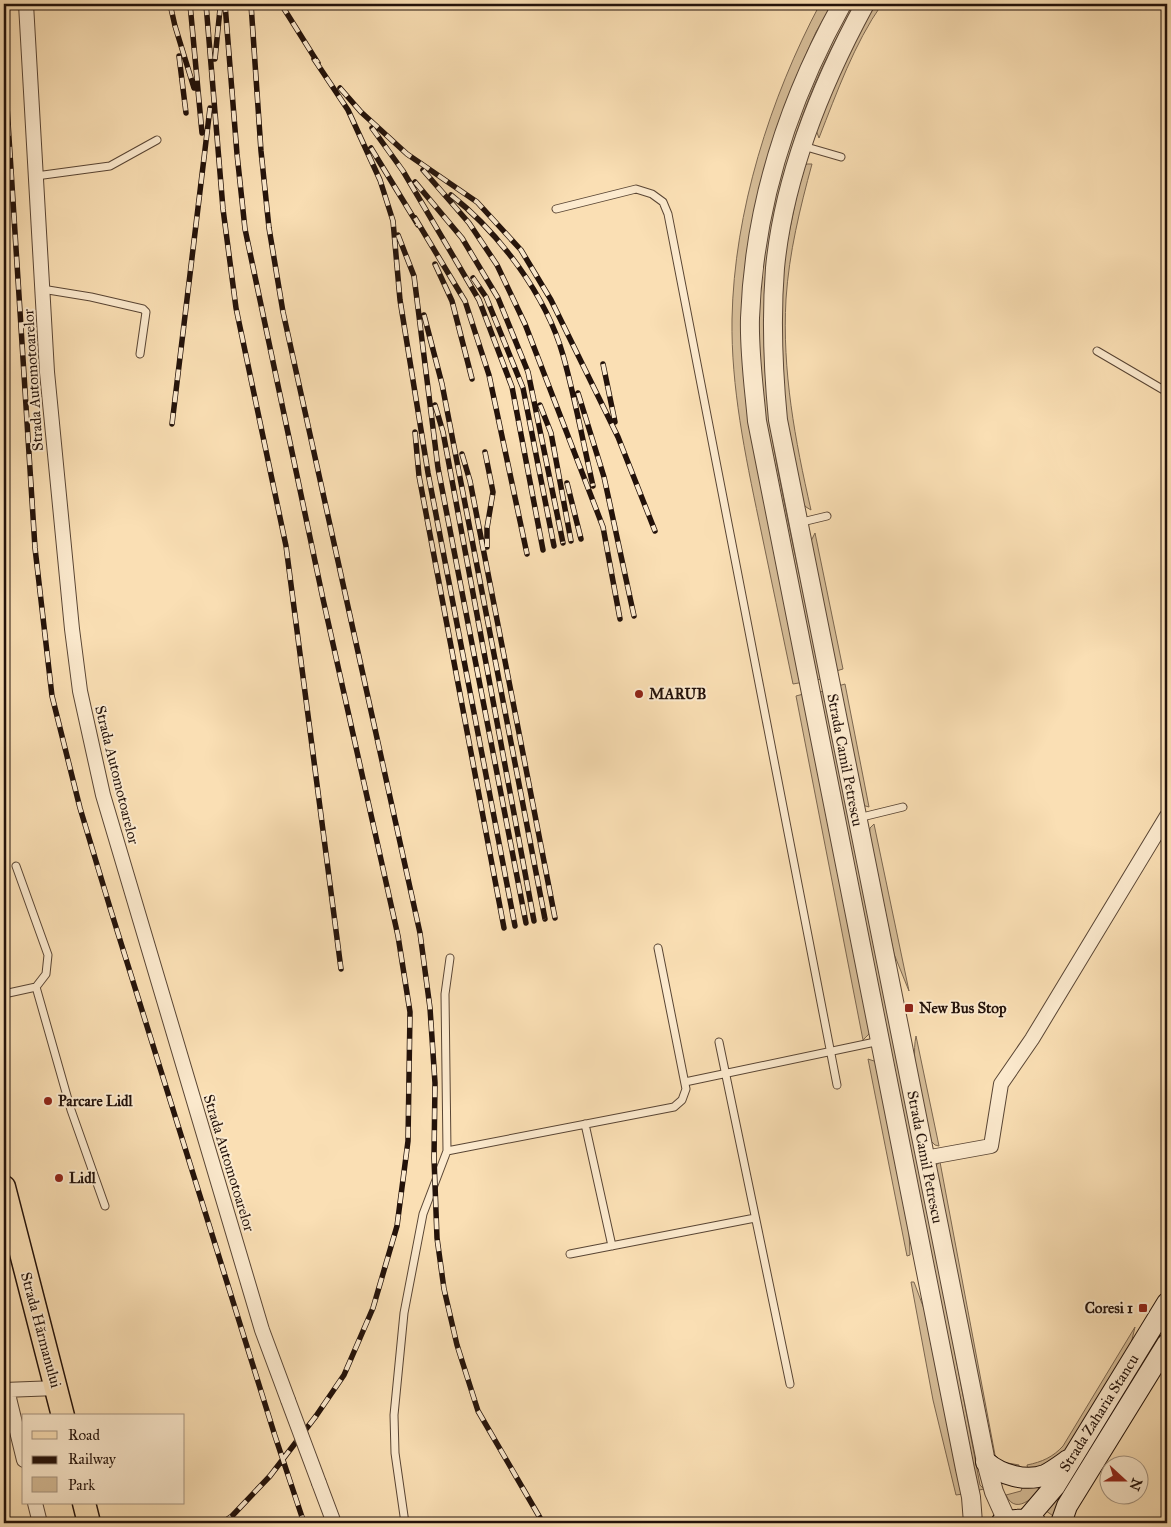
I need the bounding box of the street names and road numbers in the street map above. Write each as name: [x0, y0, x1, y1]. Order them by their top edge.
street label: Strada Automotoarelor: [19, 308, 47, 452]
street label: Strada Camil Petrescu: [823, 692, 867, 828]
street label: Strada Automotoarelor: [91, 704, 143, 847]
street label: Strada Camil Petrescu: [903, 1089, 947, 1225]
street label: Strada Automotoarelor: [200, 1092, 259, 1234]
street label: Strada Hărmanului: [17, 1270, 65, 1390]
street label: Strada Zaharia Stancu: [1055, 1351, 1143, 1475]

